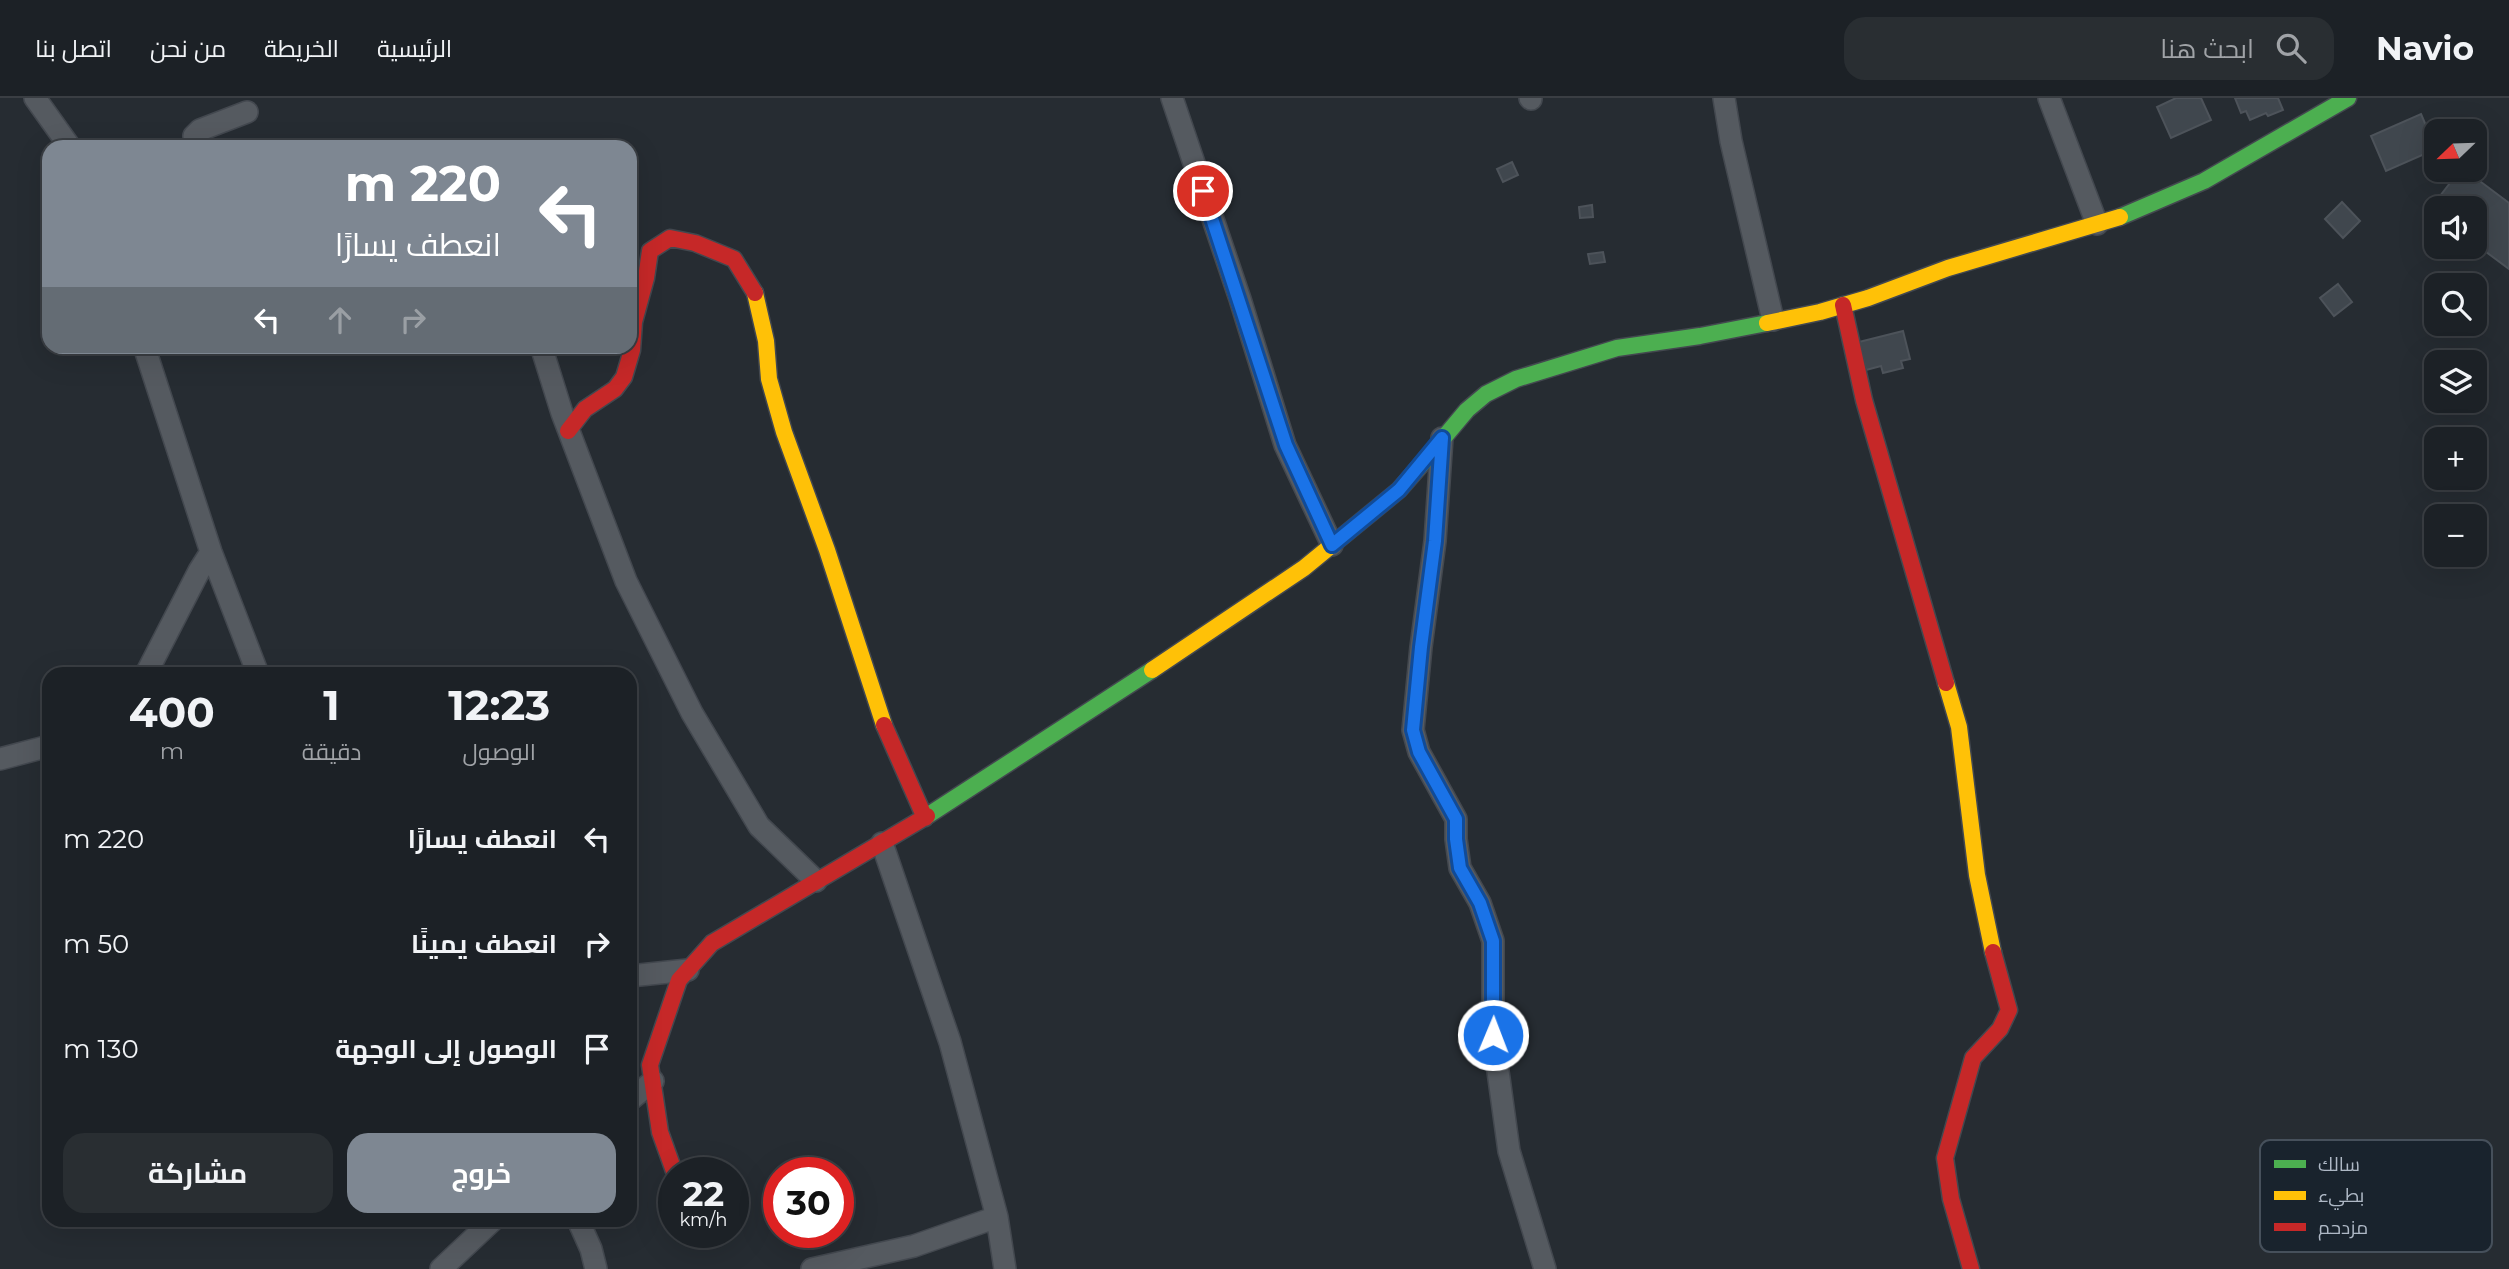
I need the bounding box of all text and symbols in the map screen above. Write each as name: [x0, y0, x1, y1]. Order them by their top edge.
search box: [1844, 17, 2334, 80]
text: Navio: [2376, 28, 2474, 68]
icon: search: [2272, 29, 2310, 67]
text: ابحث هنا: [2160, 33, 2254, 65]
text: اتصل بنا: [35, 34, 112, 63]
text: من نحن: [150, 34, 226, 63]
text: الخريطة: [264, 34, 339, 63]
text: الرئيسية: [377, 34, 452, 63]
north arrow: [2424, 119, 2487, 182]
map controls: [2424, 119, 2487, 567]
text: 220 m: [345, 154, 501, 213]
pin: [1173, 161, 1233, 221]
icon: left: [525, 168, 616, 259]
icon: arrive: [1184, 172, 1222, 210]
button: sound: [2424, 196, 2487, 259]
text: انعطف يسارًا: [335, 225, 501, 264]
button: search: [2424, 273, 2487, 336]
icon: left: [248, 301, 286, 339]
icon: ahead: [321, 301, 359, 339]
icon: right: [394, 301, 432, 339]
button: layers: [2424, 350, 2487, 413]
button: +: [2424, 427, 2487, 490]
button: −: [2424, 504, 2487, 567]
text: 1: [323, 679, 340, 731]
text: 12:23: [448, 679, 550, 731]
text: 400: [129, 686, 215, 738]
text: m: [160, 737, 184, 765]
text: دقيقة: [302, 738, 361, 766]
text: الوصول: [463, 738, 536, 766]
icon: left: [578, 820, 616, 858]
text: 220 m: [63, 823, 144, 855]
text: انعطف يسارًا: [408, 823, 557, 855]
icon: right: [578, 925, 616, 963]
text: 50 m: [63, 928, 129, 960]
text: انعطف يمينًا: [411, 928, 557, 960]
position arrow: [1456, 998, 1530, 1072]
icon: arrive: [578, 1030, 616, 1068]
text: 130 m: [63, 1033, 139, 1065]
text: الوصول إلى الوجهة: [335, 1033, 557, 1065]
button: مشاركة: [63, 1133, 333, 1213]
button: خروج: [347, 1133, 616, 1213]
legend: [2260, 1140, 2492, 1252]
text: سالك: [2318, 1153, 2360, 1176]
speed limit sign: 30: [763, 1157, 854, 1248]
text: 22: [683, 1172, 724, 1215]
text: بطيء: [2318, 1184, 2364, 1210]
text: km/h: [679, 1209, 728, 1231]
text: مزدحم: [2318, 1216, 2368, 1241]

